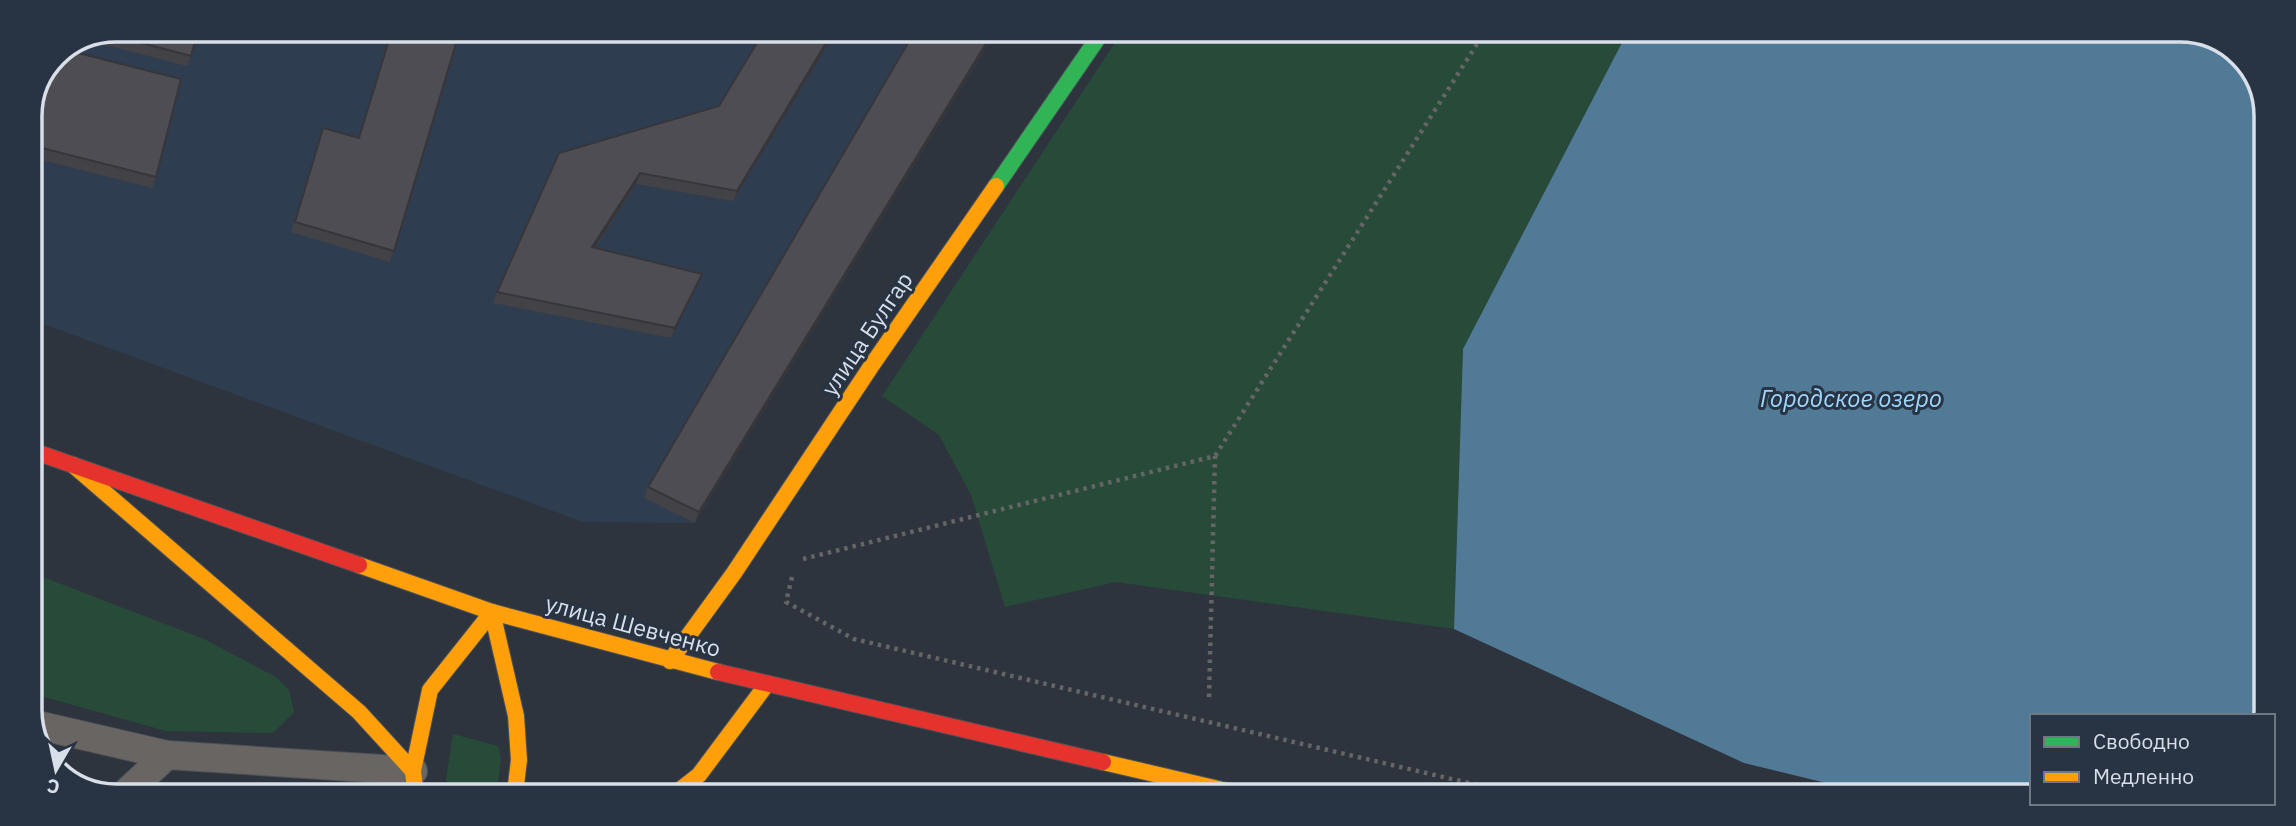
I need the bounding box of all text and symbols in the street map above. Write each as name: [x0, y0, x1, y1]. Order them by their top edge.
street label: улица Булгар: [814, 266, 919, 401]
water label: Городское озеро: [1760, 382, 1942, 414]
street label: улица Шевченко: [542, 587, 724, 663]
legend: [2030, 714, 2275, 805]
text: Свободно: [2093, 727, 2190, 755]
north arrow: [21, 735, 91, 805]
text: Медленно: [2093, 762, 2194, 790]
text: С: [45, 774, 61, 800]

